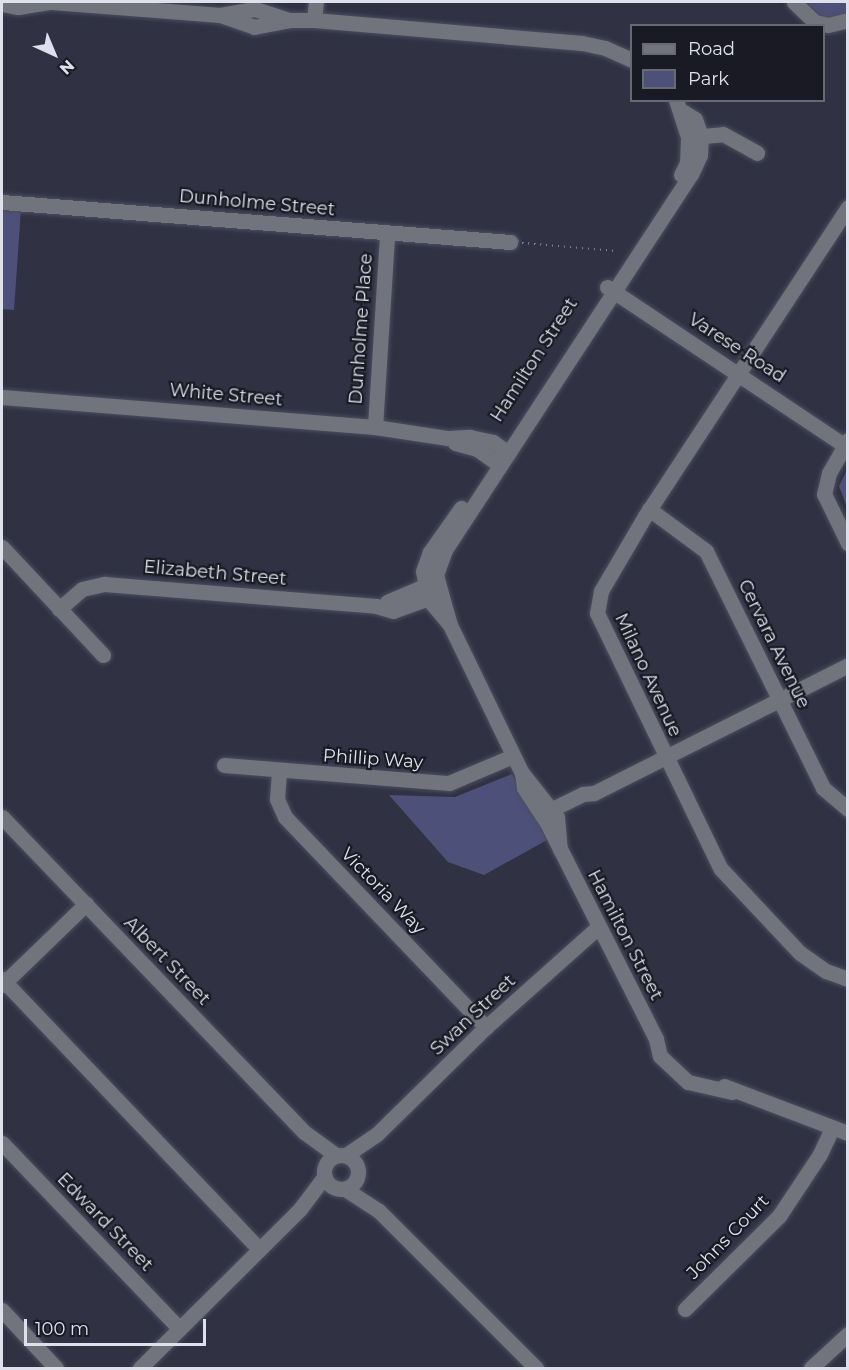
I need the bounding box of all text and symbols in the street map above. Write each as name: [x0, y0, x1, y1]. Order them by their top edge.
north arrow: [24, 24, 84, 84]
legend: [630, 24, 825, 102]
text: Road: [688, 38, 735, 60]
text: N: [56, 56, 78, 79]
text: Park: [688, 68, 729, 90]
street label: Dunholme Street: [178, 185, 336, 221]
street label: Dunholme Place: [345, 253, 377, 405]
street label: Hamilton Street: [486, 294, 582, 426]
street label: Varese Road: [684, 309, 790, 387]
street label: White Street: [169, 379, 283, 411]
street label: Elizabeth Street: [143, 556, 287, 590]
street label: Cervara Avenue: [733, 576, 815, 712]
street label: Milano Avenue: [610, 610, 686, 740]
street label: Phillip Way: [322, 745, 424, 773]
street label: Victoria Way: [336, 843, 430, 939]
street label: Hamilton Street: [583, 866, 667, 1004]
street label: Albert Street: [119, 912, 215, 1010]
street label: Swan Street: [426, 970, 520, 1060]
street label: Edward Street: [53, 1168, 157, 1276]
street label: Johns Court: [682, 1190, 774, 1284]
scale bar: [27, 1307, 208, 1345]
text: 100 m: [35, 1318, 89, 1340]

